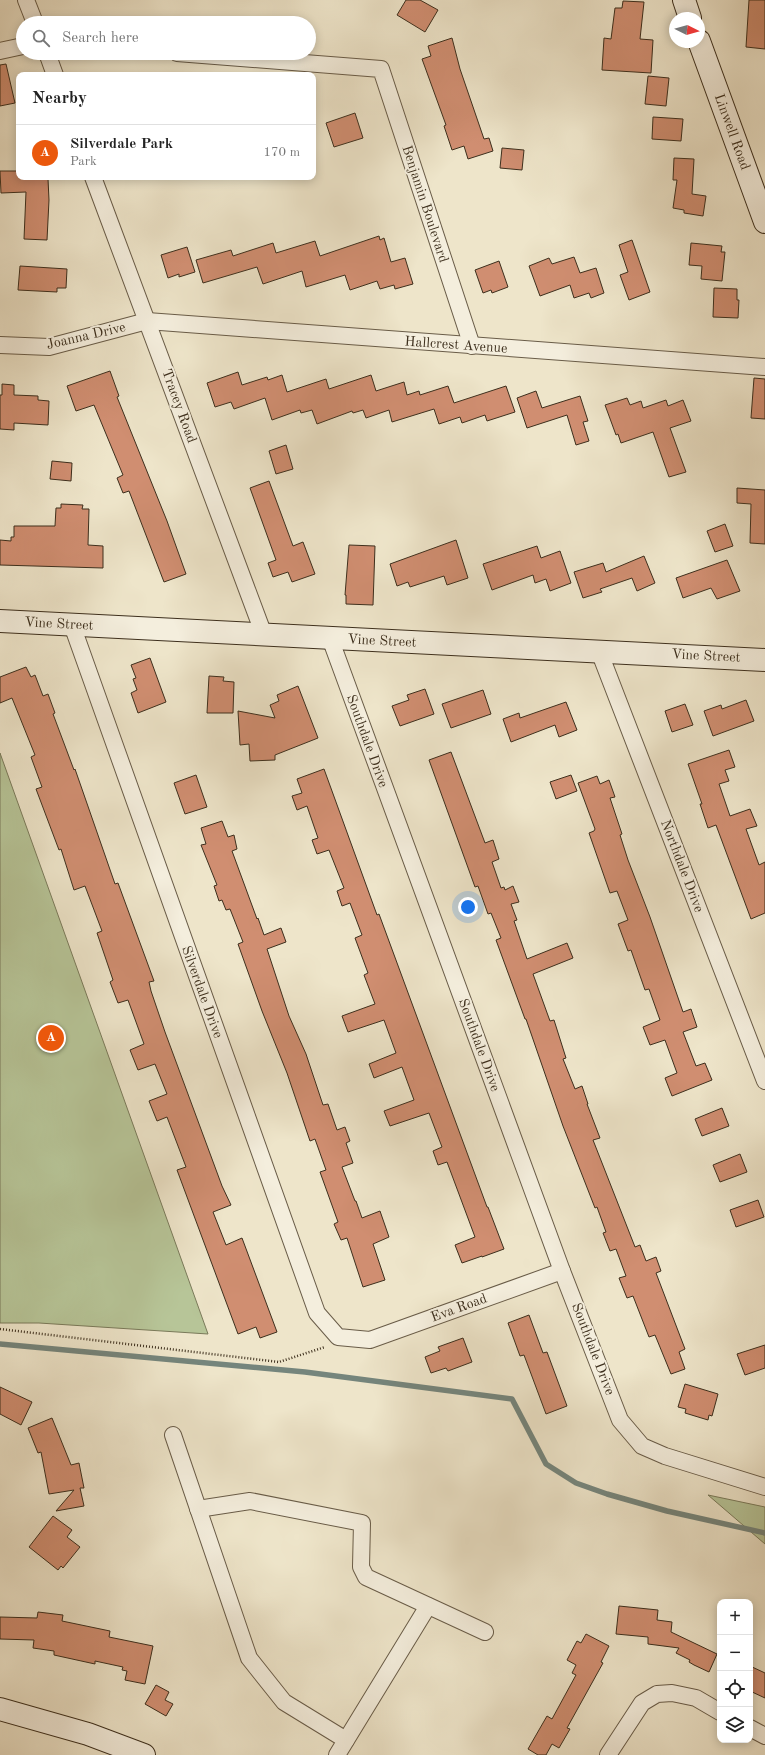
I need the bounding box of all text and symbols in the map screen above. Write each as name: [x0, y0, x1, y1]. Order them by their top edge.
north arrow: [669, 12, 705, 48]
search box: [16, 16, 316, 60]
icon: search: [30, 27, 52, 49]
text: Search here: [62, 31, 139, 46]
text: Nearby: [32, 90, 87, 107]
street label: Linwell Road: [712, 92, 752, 172]
text: Silverdale Park: [70, 137, 173, 152]
street label: Benjamin Boulevard: [399, 144, 451, 264]
text: A: [40, 146, 50, 159]
text: 170 m: [263, 146, 300, 159]
text: Park: [70, 155, 97, 168]
street label: Joanna Drive: [45, 320, 127, 352]
street label: Hallcrest Avenue: [404, 334, 508, 356]
street label: Tracey Road: [159, 367, 199, 445]
street label: Vine Street: [24, 615, 94, 633]
street label: Vine Street: [347, 632, 417, 650]
street label: Vine Street: [671, 647, 741, 665]
street label: Southdale Drive: [344, 693, 390, 789]
street label: Northdale Drive: [658, 818, 706, 914]
your location: [458, 897, 478, 917]
street label: Silverdale Drive: [179, 944, 225, 1040]
street label: Southdale Drive: [456, 997, 502, 1093]
pin: A: [38, 1023, 64, 1053]
street label: Eva Road: [429, 1291, 489, 1325]
street label: Southdale Drive: [569, 1301, 617, 1397]
map controls: [717, 1599, 753, 1743]
button: +: [717, 1599, 753, 1635]
button: −: [717, 1635, 753, 1671]
button: locate: [717, 1671, 753, 1707]
button: layers: [717, 1707, 753, 1743]

